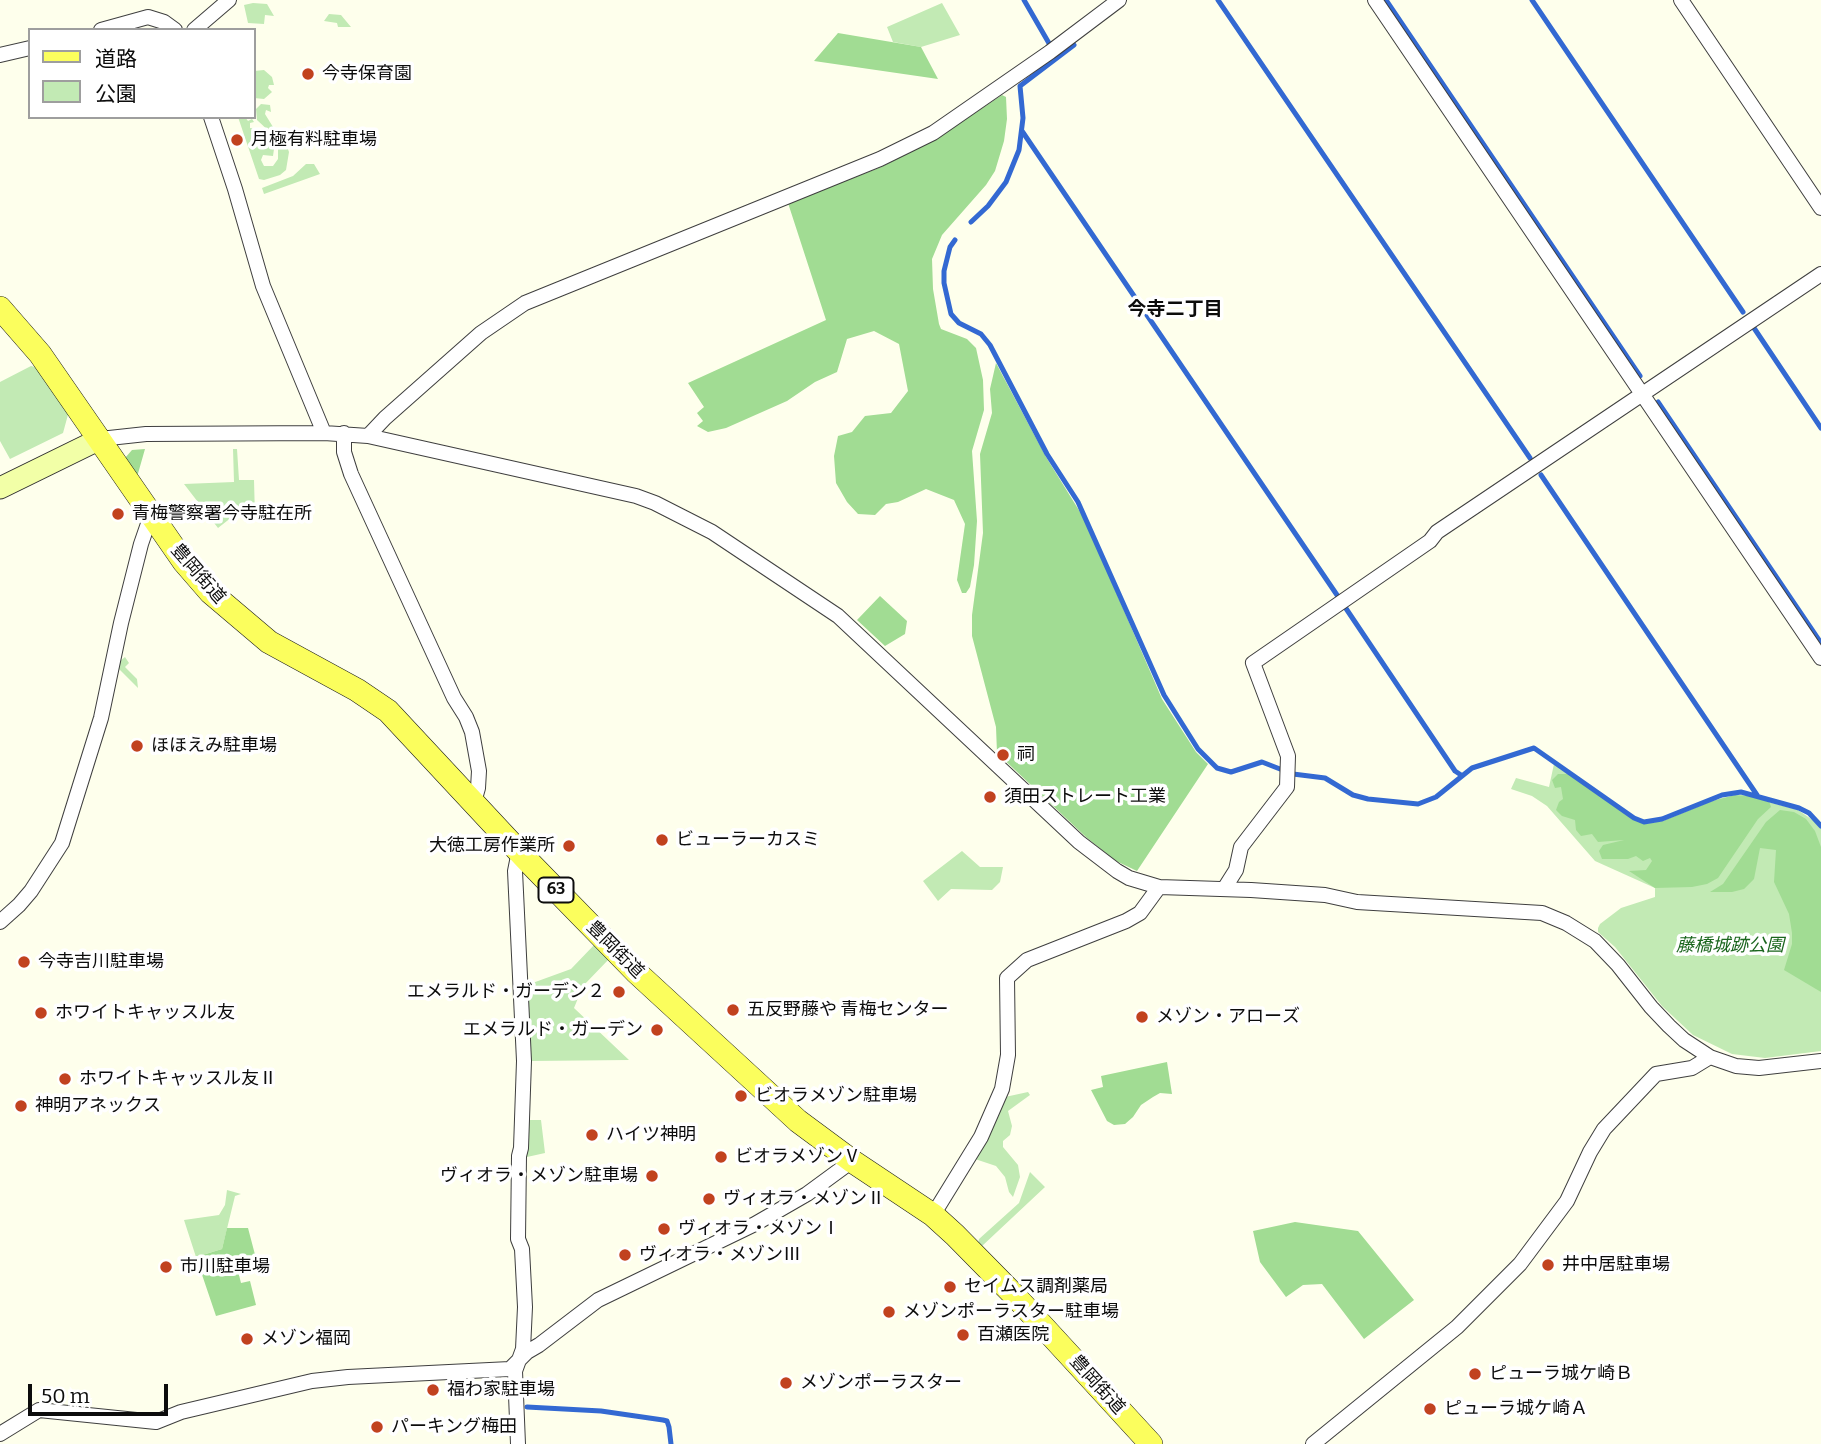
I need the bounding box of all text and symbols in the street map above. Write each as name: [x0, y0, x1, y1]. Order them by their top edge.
legend: [28, 28, 256, 119]
text: 道路: [95, 46, 137, 72]
place label: 今寺保育園: [322, 63, 412, 85]
marker: 今寺保育園: [300, 66, 316, 82]
text: 公園: [95, 81, 137, 107]
place label: 月極有料駐車場: [251, 129, 377, 151]
marker: 月極有料駐車場: [229, 132, 245, 148]
district label: 今寺二丁目: [1128, 299, 1222, 321]
place label: 青梅警察署今寺駐在所: [132, 503, 312, 525]
marker: 青梅警察署今寺駐在所: [110, 506, 126, 522]
street label: 豊岡街道: [166, 540, 230, 608]
place label: ほほえみ駐車場: [151, 735, 277, 757]
marker: ほほえみ駐車場: [129, 738, 145, 754]
place label: 祠: [1017, 744, 1035, 766]
marker: 祠: [995, 747, 1011, 763]
place label: 須田ストレート工業: [1004, 786, 1166, 808]
marker: 須田ストレート工業: [982, 789, 998, 805]
place label: ビューラーカスミ: [676, 829, 820, 851]
marker: ビューラーカスミ: [654, 832, 670, 848]
place label: 大徳工房作業所: [429, 835, 555, 857]
marker: 大徳工房作業所: [561, 838, 577, 854]
road number: 63: [538, 877, 574, 902]
street label: 豊岡街道: [582, 917, 648, 983]
park label: 藤橋城跡公園: [1676, 935, 1784, 957]
place label: 今寺吉川駐車場: [38, 951, 164, 973]
marker: 今寺吉川駐車場: [16, 954, 32, 970]
place label: エメラルド・ガーデン２: [407, 981, 605, 1003]
marker: エメラルド・ガーデン２: [611, 984, 627, 1000]
place label: 五反野藤や 青梅センター: [747, 999, 949, 1021]
place label: ホワイトキャッスル友: [55, 1002, 235, 1024]
marker: 五反野藤や 青梅センター: [725, 1002, 741, 1018]
marker: ホワイトキャッスル友: [33, 1005, 49, 1021]
place label: メゾン・アローズ: [1156, 1006, 1300, 1028]
marker: メゾン・アローズ: [1134, 1009, 1150, 1025]
place label: エメラルド・ガーデン: [463, 1019, 643, 1041]
marker: エメラルド・ガーデン: [649, 1022, 665, 1038]
place label: ホワイトキャッスル友Ⅱ: [79, 1068, 277, 1090]
marker: ホワイトキャッスル友Ⅱ: [57, 1071, 73, 1087]
place label: ビオラメゾン駐車場: [755, 1085, 917, 1107]
marker: ビオラメゾン駐車場: [733, 1088, 749, 1104]
place label: 神明アネックス: [35, 1095, 161, 1117]
marker: 神明アネックス: [13, 1098, 29, 1114]
place label: ハイツ神明: [606, 1124, 696, 1146]
marker: ハイツ神明: [584, 1127, 600, 1143]
place label: ビオラメゾンⅤ: [735, 1146, 861, 1168]
marker: ビオラメゾンⅤ: [713, 1149, 729, 1165]
place label: ヴィオラ・メゾン駐車場: [440, 1165, 638, 1187]
marker: ヴィオラ・メゾン駐車場: [644, 1168, 660, 1184]
place label: ヴィオラ・メゾンⅡ: [723, 1188, 885, 1210]
marker: ヴィオラ・メゾンⅡ: [701, 1191, 717, 1207]
place label: ヴィオラ・メゾンⅠ: [678, 1218, 840, 1240]
marker: ヴィオラ・メゾンⅠ: [656, 1221, 672, 1237]
place label: ヴィオラ・メゾンⅢ: [639, 1244, 801, 1266]
marker: ヴィオラ・メゾンⅢ: [617, 1247, 633, 1263]
place label: 井中居駐車場: [1562, 1254, 1670, 1276]
place label: 市川駐車場: [180, 1256, 270, 1278]
marker: 井中居駐車場: [1540, 1257, 1556, 1273]
marker: 市川駐車場: [158, 1259, 174, 1275]
place label: セイムス調剤薬局: [964, 1276, 1108, 1298]
marker: セイムス調剤薬局: [942, 1279, 958, 1295]
place label: メゾンポーラスター駐車場: [903, 1301, 1119, 1323]
marker: メゾンポーラスター駐車場: [881, 1304, 897, 1320]
place label: 百瀬医院: [977, 1324, 1049, 1346]
marker: 百瀬医院: [955, 1327, 971, 1343]
place label: メゾン福岡: [261, 1328, 351, 1350]
marker: メゾン福岡: [239, 1331, 255, 1347]
street label: 豊岡街道: [1065, 1351, 1129, 1419]
place label: ピューラ城ケ崎Ｂ: [1489, 1363, 1633, 1385]
marker: ピューラ城ケ崎Ｂ: [1467, 1366, 1483, 1382]
scale bar: [32, 1370, 172, 1414]
place label: メゾンポーラスター: [800, 1372, 962, 1394]
marker: メゾンポーラスター: [778, 1375, 794, 1391]
place label: 福わ家駐車場: [447, 1379, 555, 1401]
marker: 福わ家駐車場: [425, 1382, 441, 1398]
text: 50 m: [41, 1383, 90, 1409]
place label: ピューラ城ケ崎Ａ: [1444, 1398, 1588, 1420]
marker: ピューラ城ケ崎Ａ: [1422, 1401, 1438, 1417]
place label: パーキング梅田: [391, 1416, 517, 1438]
marker: パーキング梅田: [369, 1419, 385, 1435]

